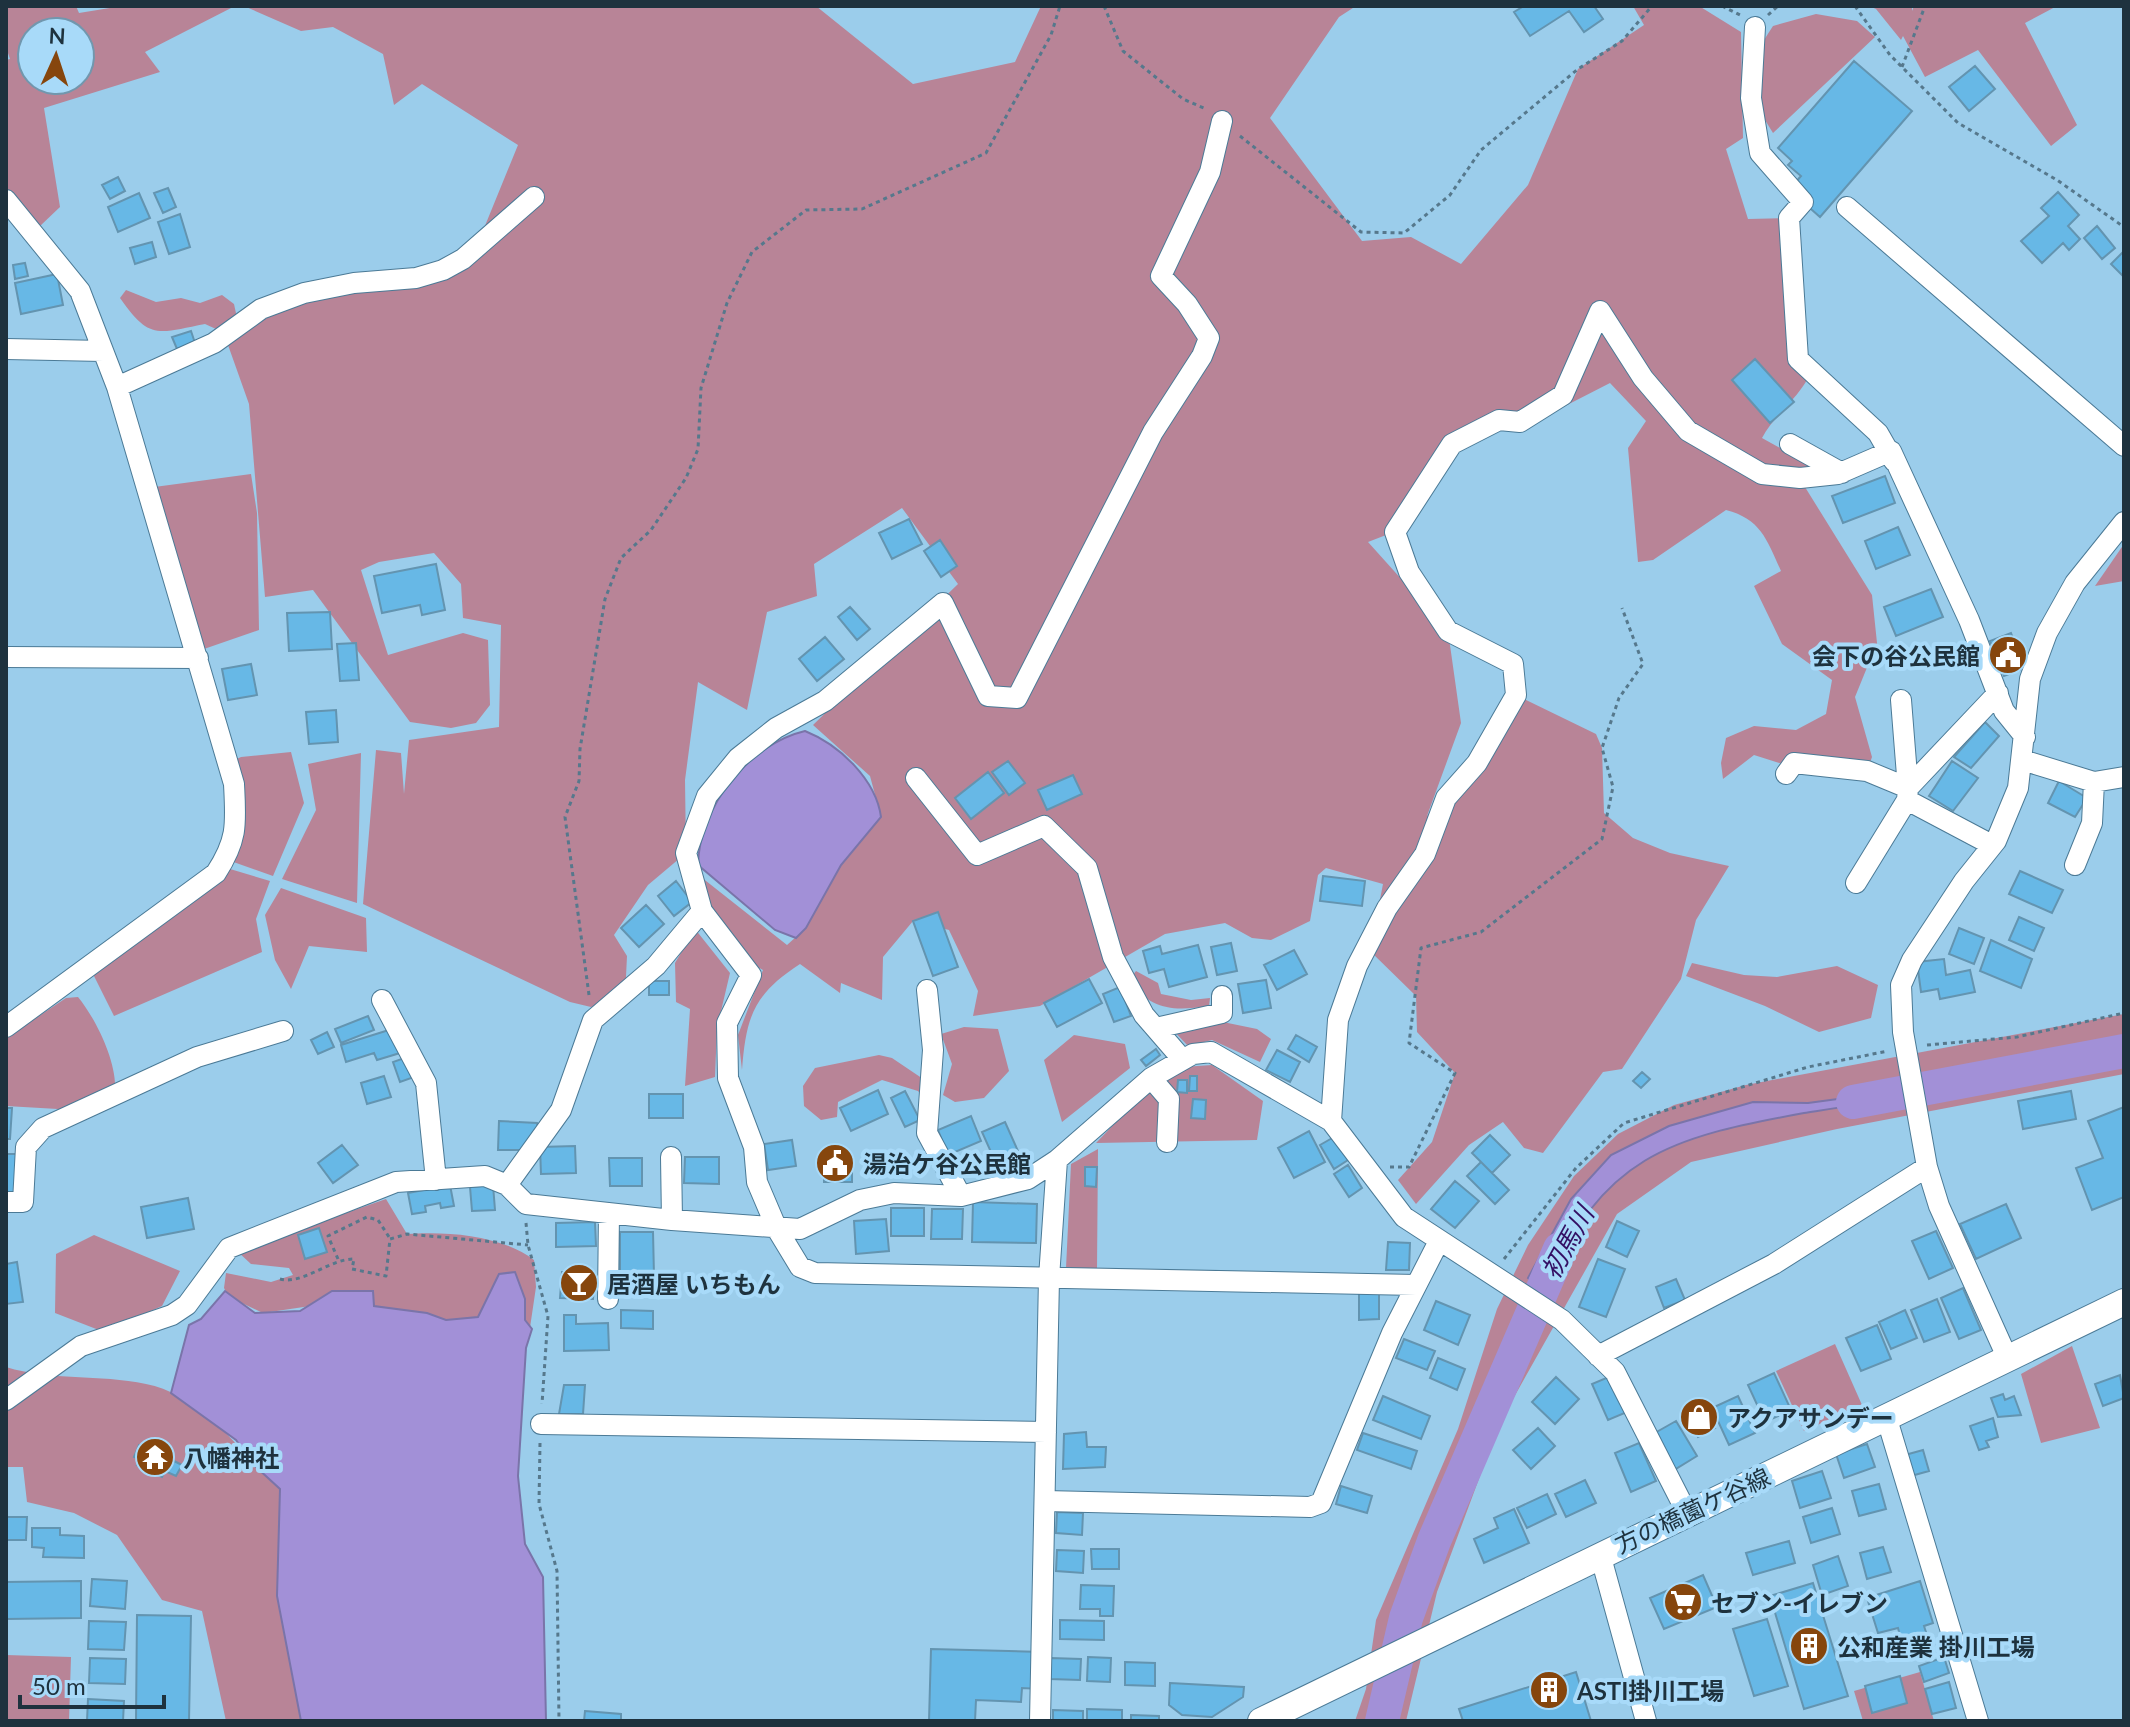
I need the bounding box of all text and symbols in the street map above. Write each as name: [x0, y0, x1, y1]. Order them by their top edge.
north arrow: [16, 16, 96, 96]
text: N: [48, 22, 66, 49]
public building icon: 会下の谷公民館: [1987, 634, 2029, 676]
place label: 会下の谷公民館: [1812, 641, 1980, 670]
public building icon: 湯治ケ谷公民館: [814, 1142, 856, 1184]
place label: 湯治ケ谷公民館: [863, 1149, 1031, 1178]
water label: 初馬川: [1534, 1198, 1601, 1284]
bar icon: 居酒屋 いちもん: [558, 1262, 600, 1304]
place label: 居酒屋 いちもん: [607, 1269, 781, 1298]
shop icon: アクアサンデー: [1678, 1396, 1720, 1438]
place label: アクアサンデー: [1727, 1403, 1894, 1432]
temple icon: 八幡神社: [134, 1436, 176, 1478]
place label: 八幡神社: [183, 1443, 279, 1472]
street label: 方の橋薗ケ谷線: [1610, 1461, 1774, 1559]
supermarket icon: セブン-イレブン: [1662, 1581, 1704, 1623]
place label: セブン-イレブン: [1711, 1588, 1888, 1617]
building icon: 公和産業 掛川工場: [1788, 1625, 1830, 1667]
place label: 公和産業 掛川工場: [1837, 1632, 2035, 1661]
scale bar: [20, 1659, 164, 1709]
building icon: ASTI掛川工場: [1528, 1669, 1570, 1711]
text: 50 m: [32, 1671, 86, 1700]
place label: ASTI掛川工場: [1576, 1676, 1724, 1705]

